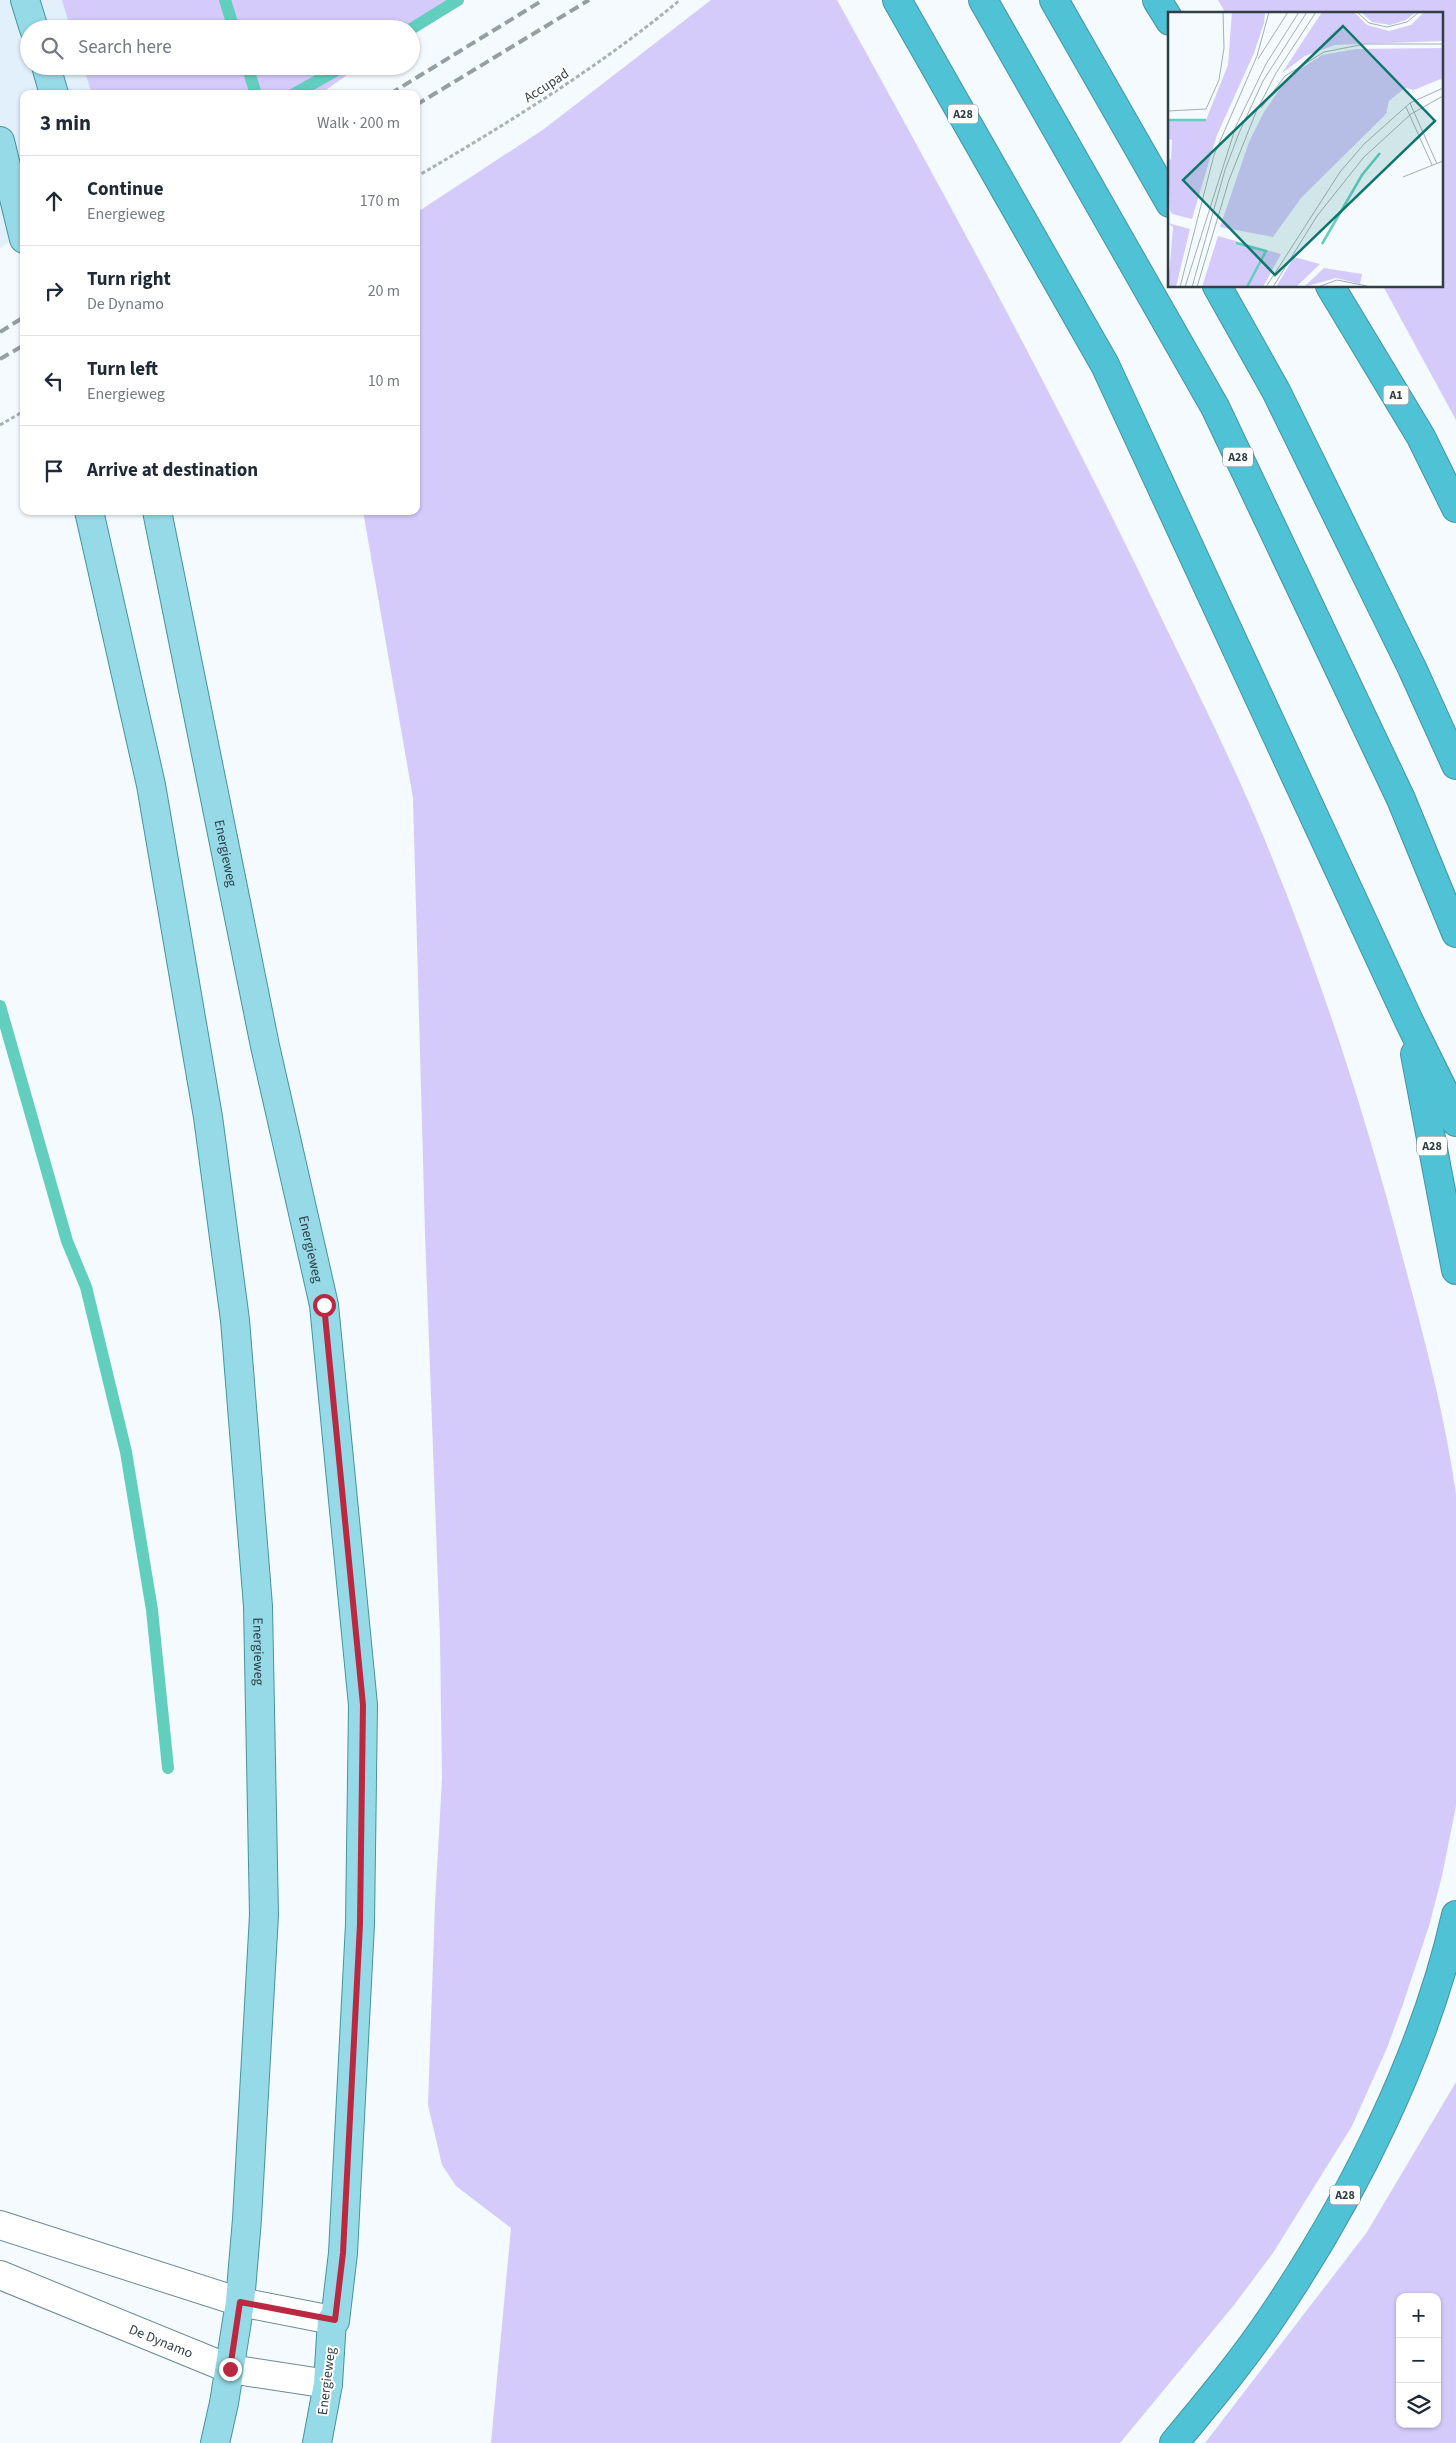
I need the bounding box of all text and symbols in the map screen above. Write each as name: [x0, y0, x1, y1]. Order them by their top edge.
inset map: [1168, 12, 1444, 288]
search box: [20, 20, 420, 75]
icon: search: [38, 34, 66, 62]
text: Search here: [78, 34, 172, 61]
street label: Accupad: [520, 64, 573, 108]
road number: A28: [948, 105, 978, 124]
text: 3 min: [40, 108, 91, 138]
text: Walk · 200 m: [317, 112, 400, 134]
text: Continue: [87, 176, 164, 203]
icon: ahead: [40, 187, 68, 215]
text: 170 m: [360, 190, 400, 212]
text: Energieweg: [87, 203, 165, 225]
text: Turn right: [87, 266, 171, 293]
icon: right: [40, 277, 68, 305]
text: 20 m: [368, 280, 400, 302]
text: De Dynamo: [87, 293, 164, 315]
text: Turn left: [87, 356, 158, 383]
icon: left: [40, 367, 68, 395]
text: 10 m: [368, 370, 400, 392]
text: Energieweg: [87, 383, 165, 405]
road number: A1: [1384, 386, 1408, 404]
road number: A28: [1223, 448, 1253, 467]
icon: arrive: [40, 457, 68, 485]
text: Arrive at destination: [87, 457, 258, 484]
street label: Energieweg: [209, 818, 242, 889]
road number: A28: [1417, 1136, 1447, 1156]
street label: Energieweg: [293, 1214, 328, 1285]
route start: [313, 1294, 336, 1317]
street label: Energieweg: [247, 1617, 269, 1686]
road number: A28: [1330, 2186, 1360, 2204]
map controls: [1396, 2293, 1441, 2428]
button: +: [1396, 2293, 1441, 2338]
street label: De Dynamo: [126, 2320, 196, 2364]
button: −: [1396, 2338, 1441, 2383]
street label: Energieweg: [313, 2346, 341, 2416]
route end: [219, 2358, 242, 2381]
button: layers: [1396, 2383, 1441, 2428]

